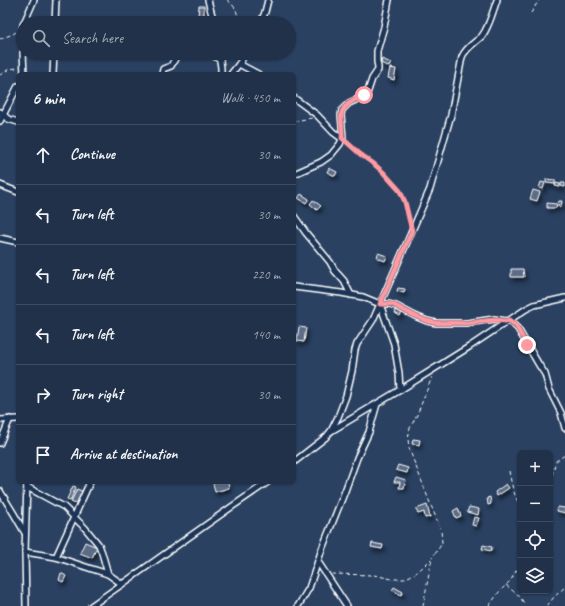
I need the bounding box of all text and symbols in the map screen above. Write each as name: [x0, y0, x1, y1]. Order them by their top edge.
search box: [16, 16, 296, 60]
icon: search: [30, 27, 52, 49]
text: Search here: [62, 29, 123, 48]
route start: [355, 86, 373, 104]
text: 6 min: [32, 88, 65, 109]
text: Walk · 450 m: [221, 90, 280, 106]
icon: ahead: [32, 144, 54, 166]
text: Continue: [70, 145, 115, 164]
text: 30 m: [258, 147, 280, 163]
icon: left: [32, 204, 54, 226]
text: Turn left: [70, 205, 113, 224]
text: 30 m: [258, 207, 280, 223]
icon: left: [32, 264, 54, 286]
text: Turn left: [70, 265, 113, 284]
text: 220 m: [252, 267, 280, 283]
icon: left: [32, 324, 54, 346]
text: Turn left: [70, 325, 113, 344]
text: 140 m: [252, 327, 280, 343]
route end: [518, 336, 536, 354]
icon: right: [32, 384, 54, 406]
text: Turn right: [70, 385, 123, 404]
text: 30 m: [258, 387, 280, 403]
icon: arrive: [32, 444, 54, 466]
text: Arrive at destination: [70, 445, 177, 464]
map controls: [517, 450, 553, 594]
button: +: [517, 450, 553, 486]
button: −: [517, 486, 553, 522]
button: locate: [517, 522, 553, 558]
button: layers: [517, 558, 553, 594]

